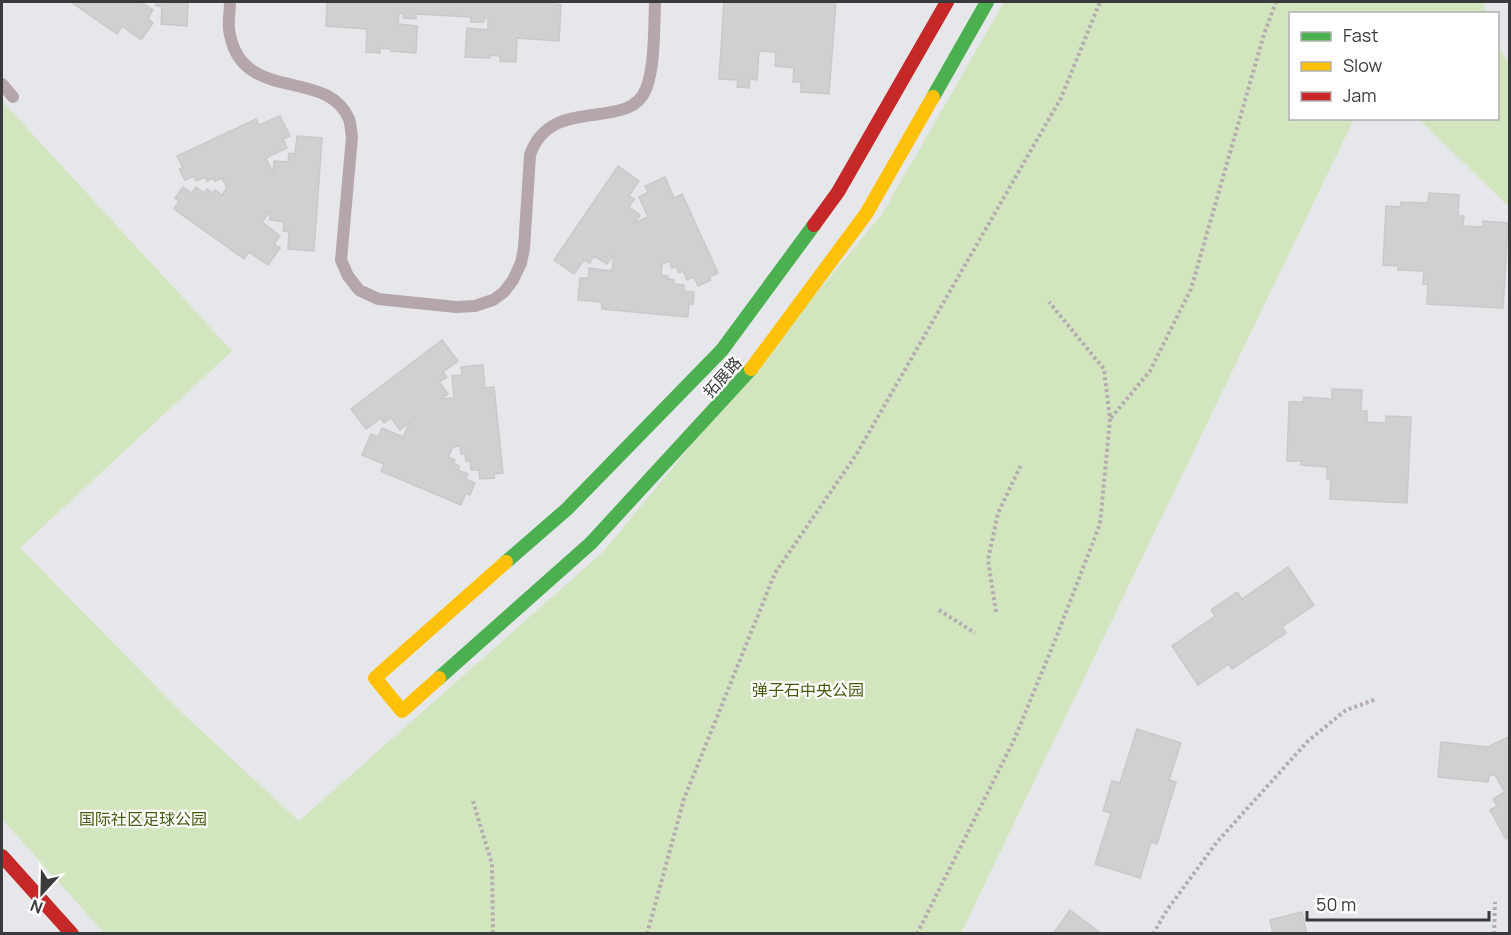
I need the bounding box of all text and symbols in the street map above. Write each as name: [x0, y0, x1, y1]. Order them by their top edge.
legend: [1289, 12, 1499, 120]
text: Fast: [1343, 23, 1378, 47]
text: Slow: [1343, 53, 1383, 77]
text: Jam: [1343, 83, 1377, 107]
street label: 拓展路: [698, 352, 746, 402]
park label: 弹子石中央公园: [752, 679, 864, 701]
park label: 国际社区足球公园: [79, 808, 207, 830]
north arrow: [12, 863, 72, 923]
scale bar: [1307, 884, 1488, 922]
text: 50 m: [1316, 892, 1356, 916]
text: N: [27, 895, 46, 919]

